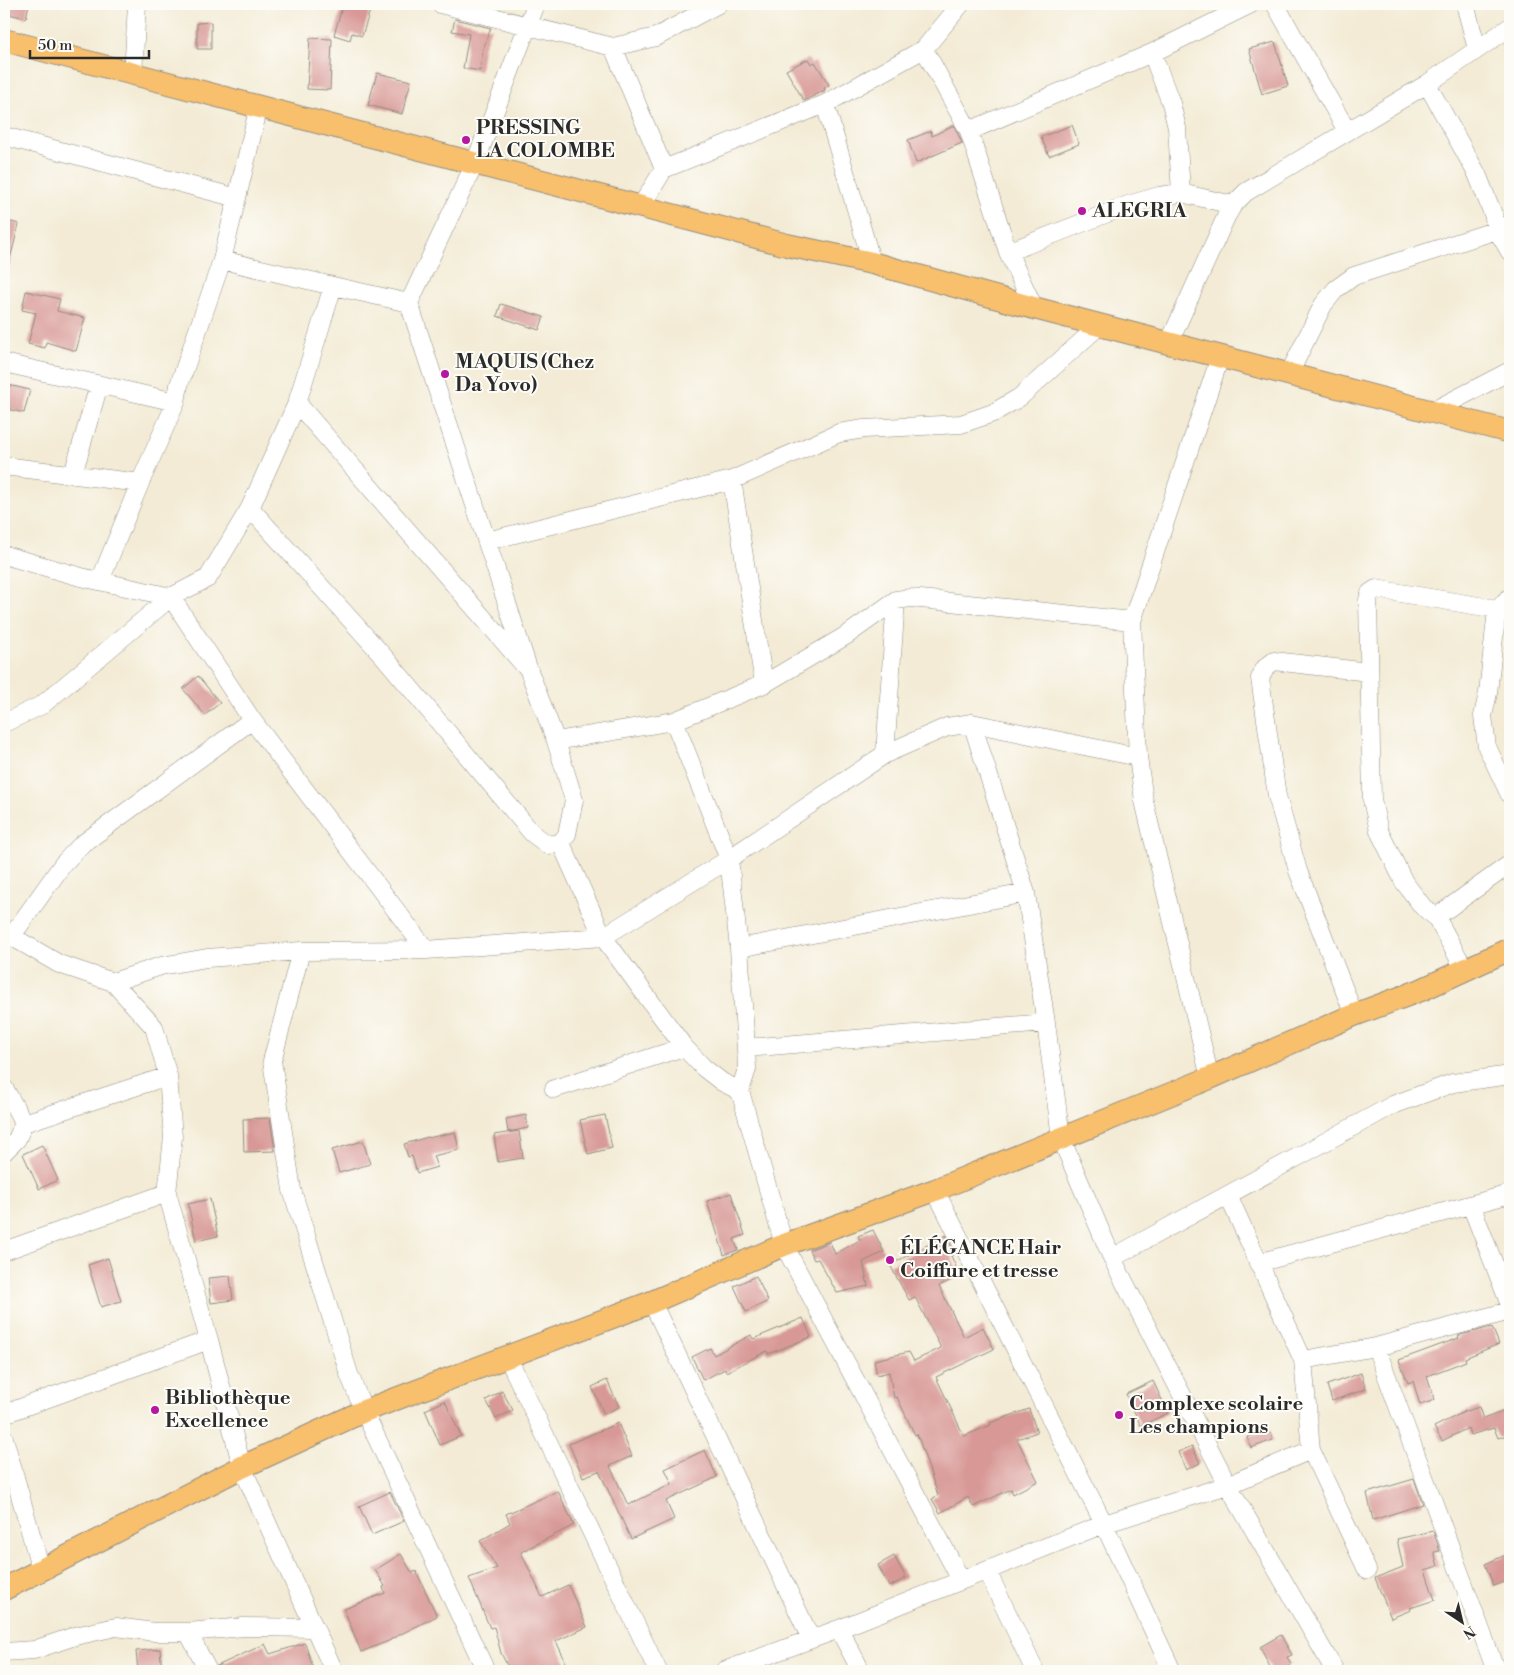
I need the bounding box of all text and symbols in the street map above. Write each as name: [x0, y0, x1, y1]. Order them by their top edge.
scale bar: [30, 28, 149, 60]
text: 50 m: [38, 36, 72, 55]
place label: PRESSING LA COLOMBE: [476, 116, 615, 164]
marker: PRESSING LA COLOMBE: [460, 134, 472, 146]
place label: ALEGRIA: [1091, 199, 1187, 224]
marker: ALEGRIA: [1076, 205, 1088, 217]
place label: MAQUIS (Chez Da Yovo): [455, 350, 594, 398]
marker: MAQUIS (Chez Da Yovo): [439, 368, 451, 380]
place label: ÉLÉGANCE Hair Coiffure et tresse: [900, 1235, 1061, 1284]
marker: ÉLÉGANCE Hair Coiffure et tresse: [884, 1254, 896, 1266]
place label: Bibliothèque Excellence: [165, 1386, 291, 1434]
place label: Complexe scolaire Les champions: [1129, 1392, 1303, 1440]
marker: Bibliothèque Excellence: [149, 1404, 161, 1416]
marker: Complexe scolaire Les champions: [1113, 1409, 1125, 1421]
north arrow: [1436, 1598, 1486, 1648]
text: N: [1459, 1621, 1479, 1642]

